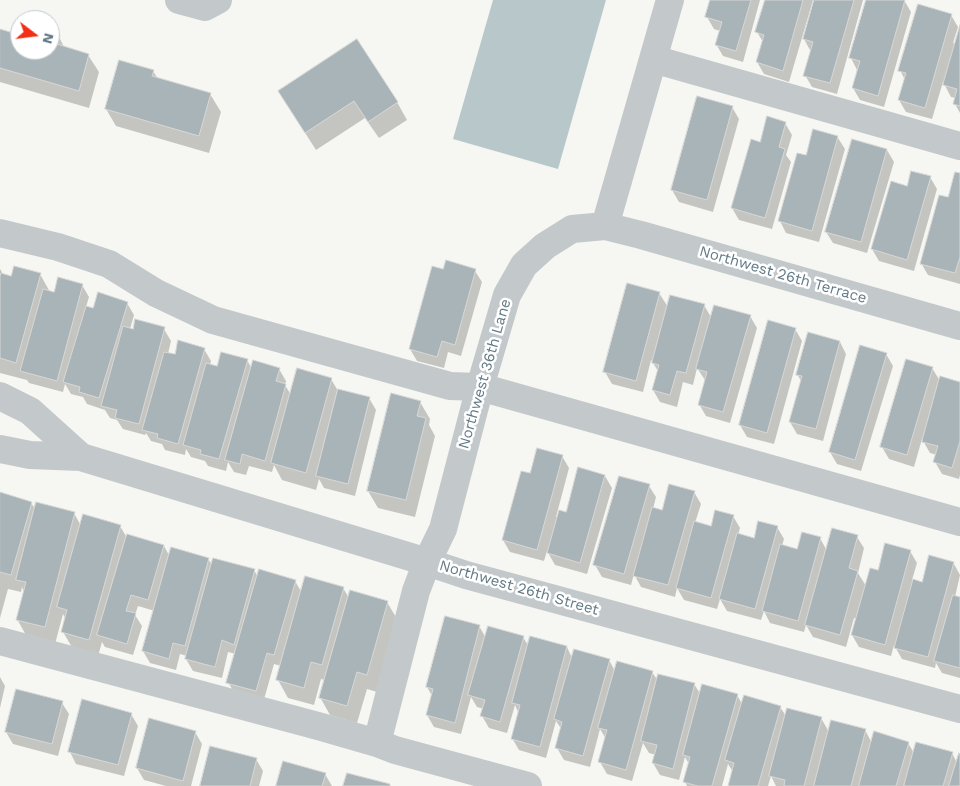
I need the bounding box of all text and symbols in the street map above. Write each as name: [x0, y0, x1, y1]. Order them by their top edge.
north arrow: [10, 10, 60, 60]
text: N: [39, 32, 58, 46]
street label: Northwest 26th Terrace: [697, 242, 869, 308]
street label: Northwest 36th Lane: [455, 297, 515, 451]
street label: Northwest 26th Street: [437, 557, 601, 619]

